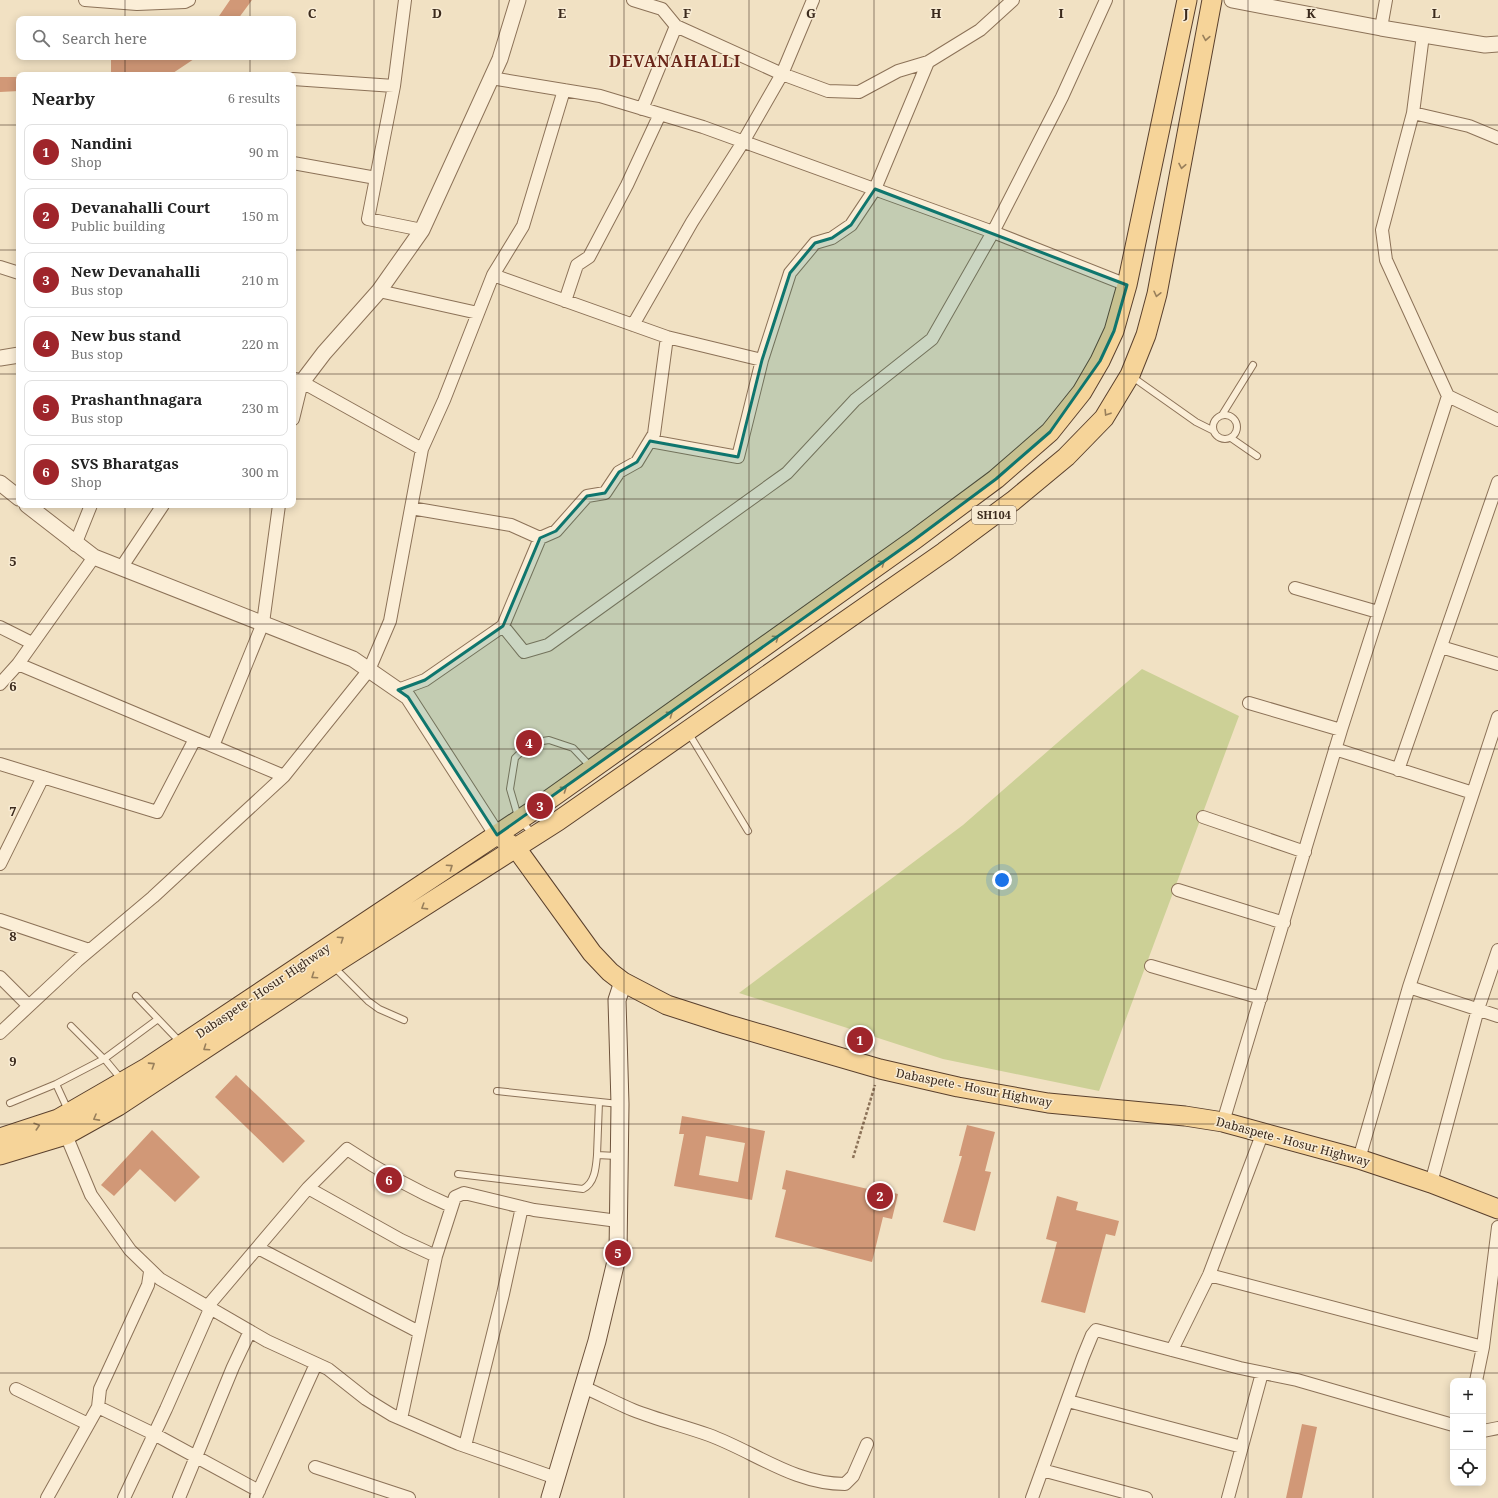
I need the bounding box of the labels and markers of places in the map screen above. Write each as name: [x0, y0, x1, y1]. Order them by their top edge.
pin: 4: [516, 728, 542, 758]
pin: 3: [527, 791, 553, 821]
pin: 1: [847, 1025, 873, 1055]
pin: 6: [376, 1165, 402, 1195]
pin: 2: [867, 1181, 893, 1211]
pin: 5: [605, 1238, 631, 1268]

